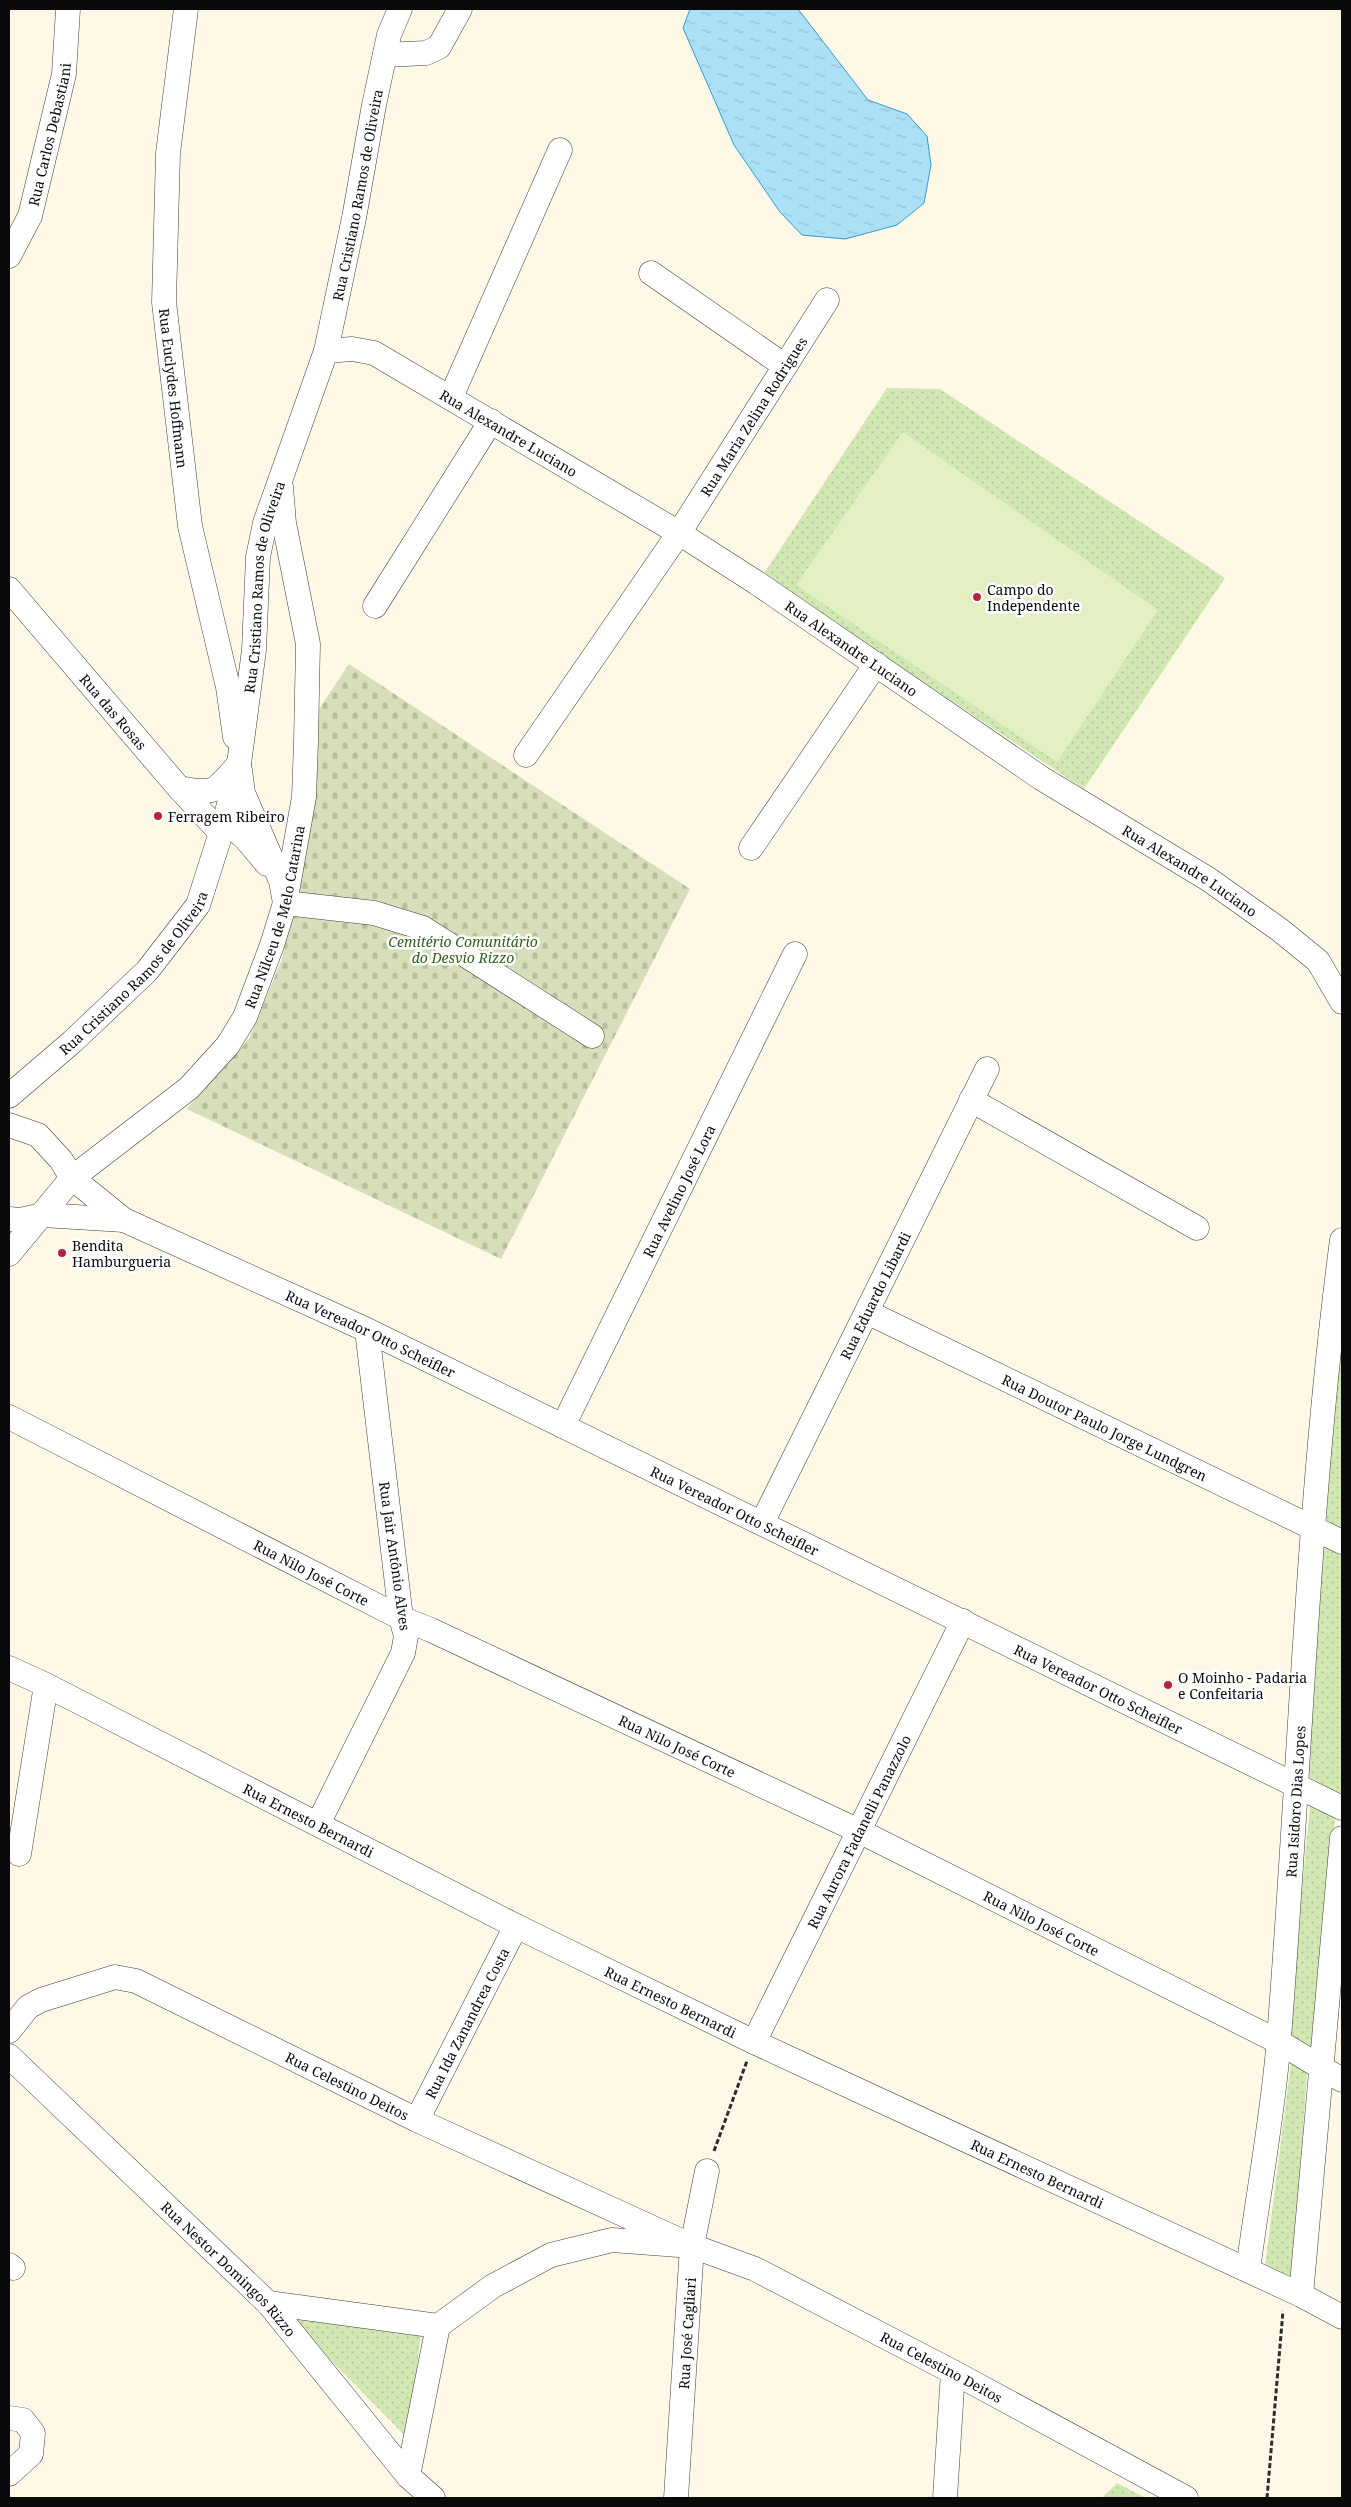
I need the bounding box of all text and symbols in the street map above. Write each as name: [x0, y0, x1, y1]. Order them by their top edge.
street label: Rua Carlos Debastiani: [23, 62, 74, 208]
street label: Rua Cristiano Ramos de Oliveira: [327, 87, 387, 303]
street label: Rua Euclydes Hoffmann: [155, 307, 193, 469]
street label: Rua Maria Zelina Rodrigues: [695, 333, 811, 500]
street label: Rua Alexandre Luciano: [437, 385, 581, 481]
street label: Rua Cristiano Ramos de Oliveira: [239, 478, 289, 694]
place label: Campo do Independente: [987, 580, 1080, 615]
marker: Campo do Independente: [971, 591, 983, 603]
street label: Rua Alexandre Luciano: [782, 596, 922, 700]
street label: Rua das Rosas: [76, 670, 151, 753]
place label: Ferragem Ribeiro: [168, 807, 285, 826]
marker: Ferragem Ribeiro: [152, 810, 164, 822]
street label: Rua Alexandre Luciano: [1119, 820, 1261, 921]
street label: Rua Nilceu de Melo Catarina: [240, 824, 308, 1011]
street label: Rua Cristiano Ramos de Oliveira: [55, 889, 211, 1059]
park label: Cemitério Comunitário do Desvio Rizzo: [388, 932, 538, 967]
street label: Rua Avelino José Lora: [638, 1121, 719, 1260]
street label: Rua Eduardo Libardi: [835, 1228, 915, 1362]
place label: Bendita Hamburgueria: [72, 1236, 171, 1271]
marker: Bendita Hamburgueria: [56, 1247, 68, 1259]
street label: Rua Vereador Otto Scheifler: [283, 1285, 459, 1382]
street label: Rua Doutor Paulo Jorge Lundgren: [999, 1369, 1210, 1485]
street label: Rua Vereador Otto Scheifler: [647, 1461, 823, 1560]
street label: Rua Jair Antônio Alves: [375, 1480, 415, 1632]
street label: Rua Nilo José Corte: [251, 1535, 372, 1610]
street label: Rua Vereador Otto Scheifler: [1011, 1639, 1186, 1738]
place label: O Moinho - Padaria e Confeitaria: [1178, 1668, 1307, 1703]
marker: O Moinho - Padaria e Confeitaria: [1162, 1679, 1174, 1691]
street label: Rua Nilo José Corte: [616, 1710, 739, 1781]
street label: Rua Isidoro Dias Lopes: [1281, 1725, 1309, 1878]
street label: Rua Aurora Fadanelli Panazzolo: [802, 1731, 915, 1932]
street label: Rua Ernesto Bernardi: [240, 1778, 378, 1861]
street label: Rua Nilo José Corte: [981, 1886, 1103, 1960]
street label: Rua Ida Zanandrea Costa: [420, 1944, 513, 2102]
street label: Rua Ernesto Bernardi: [602, 1961, 740, 2042]
street label: Rua Celestino Deitos: [282, 2047, 412, 2124]
street label: Rua Ernesto Bernardi: [968, 2134, 1107, 2212]
street label: Rua Nestor Domingos Rizzo: [157, 2197, 301, 2340]
street label: Rua José Cagliari: [673, 2276, 700, 2390]
street label: Rua Celestino Deitos: [877, 2326, 1006, 2407]

